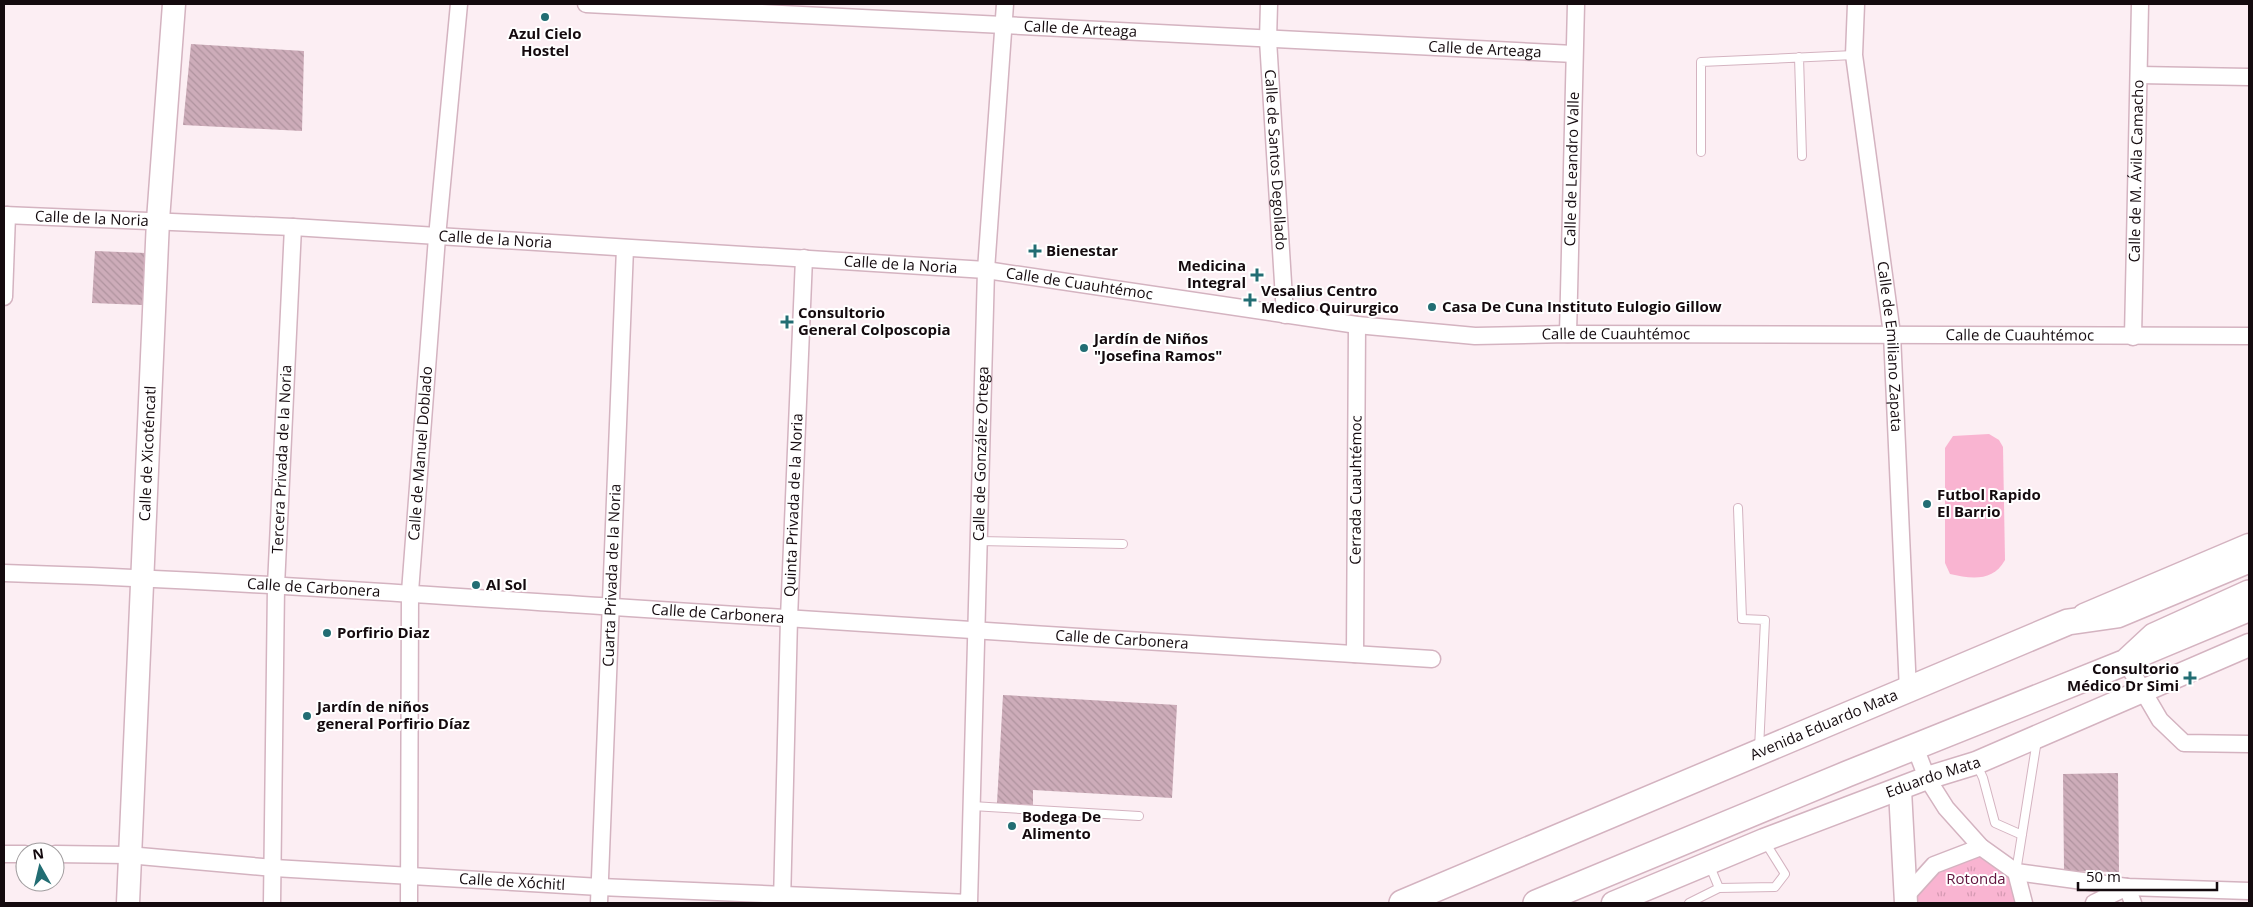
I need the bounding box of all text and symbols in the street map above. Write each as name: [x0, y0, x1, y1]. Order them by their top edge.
marker: Azul Cielo Hostel: [539, 11, 551, 23]
street label: Calle de Arteaga: [1023, 15, 1138, 41]
place label: Azul Cielo Hostel: [509, 23, 581, 60]
street label: Calle de Arteaga: [1428, 36, 1542, 61]
street label: Calle de Santos Degollado: [1261, 69, 1292, 251]
street label: Calle de M. Ávila Camacho: [2124, 79, 2147, 263]
street label: Calle de Leandro Valle: [1559, 91, 1583, 247]
street label: Calle de la Noria: [35, 205, 149, 230]
street label: Calle de la Noria: [438, 225, 553, 252]
place label: Bienestar: [1046, 240, 1118, 260]
marker: Bienestar: [1028, 244, 1042, 258]
street label: Calle de la Noria: [843, 250, 958, 277]
place label: Medicina Integral: [1178, 255, 1246, 292]
street label: Calle de Emiliano Zapata: [1873, 260, 1907, 432]
street label: Calle de Cuauhtémoc: [1005, 262, 1154, 304]
marker: Medicina Integral: [1250, 268, 1264, 282]
place label: Vesalius Centro Medico Quirurgico: [1261, 280, 1399, 317]
marker: Vesalius Centro Medico Quirurgico: [1243, 293, 1257, 307]
place label: Casa De Cuna Instituto Eulogio Gillow: [1442, 296, 1722, 316]
marker: Casa De Cuna Instituto Eulogio Gillow: [1426, 301, 1438, 313]
place label: Consultorio General Colposcopia: [798, 302, 951, 339]
marker: Consultorio General Colposcopia: [780, 315, 794, 329]
street label: Calle de Cuauhtémoc: [1541, 323, 1690, 344]
street label: Calle de Cuauhtémoc: [1946, 324, 2094, 345]
place label: Jardín de Niños "Josefina Ramos": [1092, 328, 1222, 365]
marker: Jardín de Niños "Josefina Ramos": [1078, 342, 1090, 354]
street label: Tercera Privada de la Noria: [267, 364, 295, 554]
street label: Calle de Manuel Doblado: [403, 365, 436, 541]
street label: Calle de González Ortega: [968, 366, 992, 541]
street label: Calle de Xicoténcatl: [134, 385, 160, 522]
street label: Quinta Privada de la Noria: [779, 413, 807, 597]
street label: Cerrada Cuauhtémoc: [1345, 415, 1365, 565]
street label: Cuarta Privada de la Noria: [597, 483, 625, 667]
place label: Futbol Rapido El Barrio: [1937, 484, 2041, 521]
marker: Futbol Rapido El Barrio: [1921, 498, 1933, 510]
street label: Calle de Carbonera: [246, 573, 381, 601]
place label: Al Sol: [486, 574, 527, 594]
marker: Al Sol: [470, 579, 482, 591]
street label: Calle de Carbonera: [651, 598, 785, 627]
place label: Porfirio Diaz: [337, 622, 430, 642]
street label: Calle de Carbonera: [1055, 624, 1189, 653]
marker: Porfirio Diaz: [321, 627, 333, 639]
place label: Consultorio Médico Dr Simi: [2067, 658, 2179, 695]
marker: Consultorio Médico Dr Simi: [2183, 671, 2197, 685]
street label: Avenida Eduardo Mata: [1747, 684, 1901, 764]
place label: Jardín de niños general Porfirio Díaz: [315, 696, 470, 733]
marker: Jardín de niños general Porfirio Díaz: [301, 710, 313, 722]
street label: Eduardo Mata: [1882, 751, 1983, 802]
place label: Bodega De Alimento: [1022, 806, 1101, 843]
marker: Bodega De Alimento: [1006, 820, 1018, 832]
north arrow: [15, 842, 65, 892]
text: N: [31, 843, 45, 864]
scale bar: [2078, 860, 2217, 892]
text: 50 m: [2086, 866, 2121, 886]
street label: Calle de Xóchitl: [458, 868, 566, 894]
park label: Rotonda: [1946, 868, 2006, 888]

